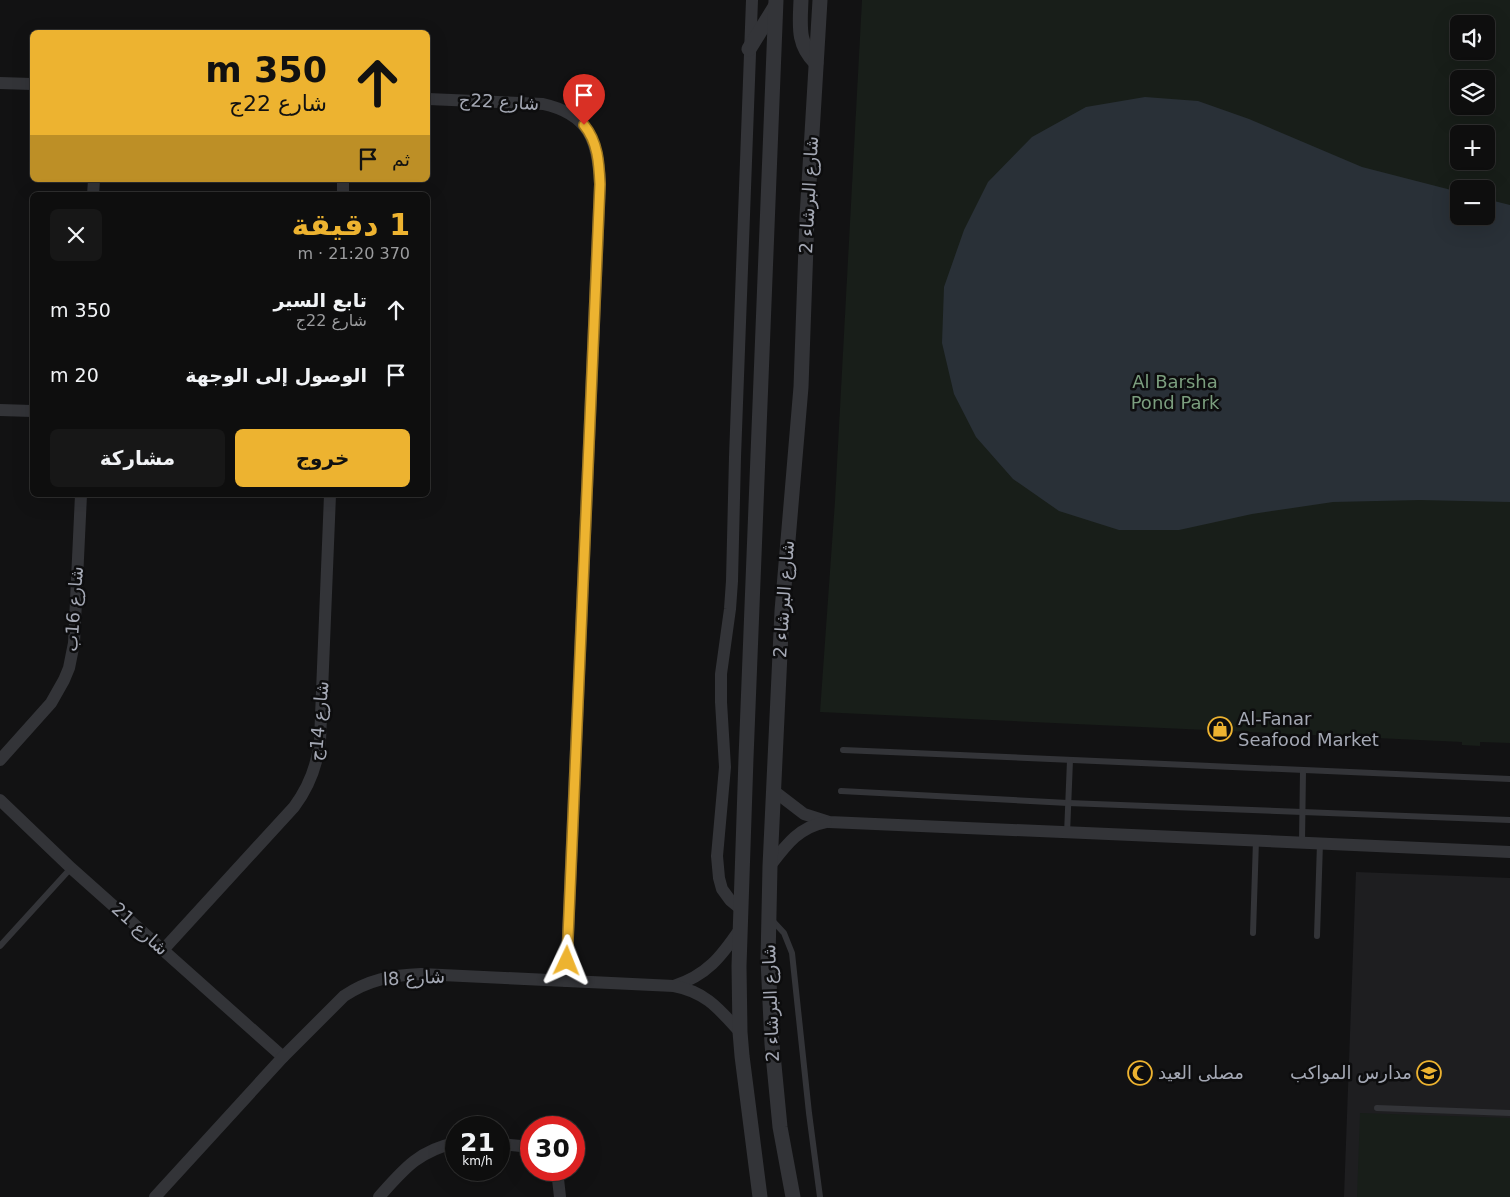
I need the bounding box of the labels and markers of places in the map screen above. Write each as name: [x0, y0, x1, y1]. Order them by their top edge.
pin: [563, 74, 605, 125]
place label: Al-Fanar Seafood Market: [1238, 708, 1379, 750]
shop icon: Al-Fanar Seafood Market: [1207, 716, 1233, 742]
mosque icon: مصلى العيد: [1127, 1060, 1153, 1086]
school or university icon: مدارس المواكب: [1416, 1060, 1442, 1086]
place label: مصلى العيد: [1158, 1062, 1244, 1083]
place label: مدارس المواكب: [1290, 1062, 1412, 1084]

